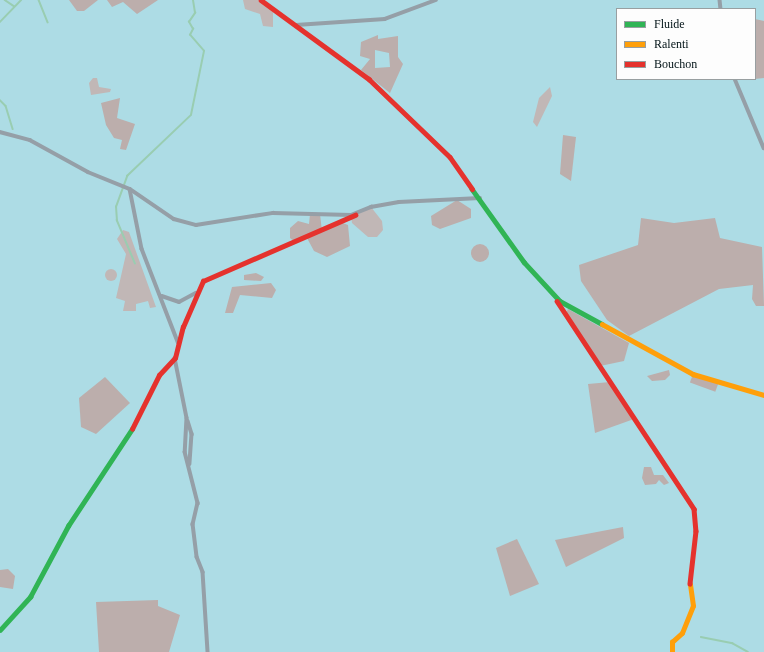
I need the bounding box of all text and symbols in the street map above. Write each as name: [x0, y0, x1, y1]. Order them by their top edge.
legend: [616, 8, 756, 80]
text: Fluide: [654, 17, 685, 31]
text: Ralenti: [654, 37, 689, 51]
text: Bouchon: [654, 57, 697, 71]

